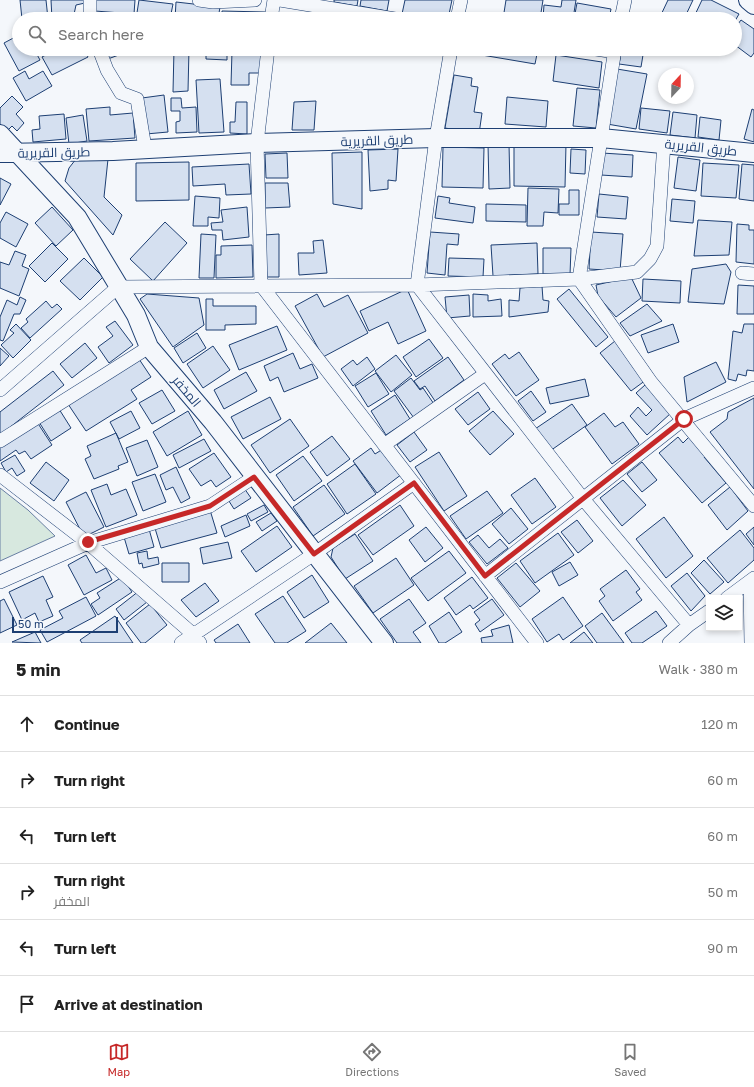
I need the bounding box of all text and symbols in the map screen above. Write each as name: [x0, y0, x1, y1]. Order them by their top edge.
search box: [12, 12, 742, 56]
icon: search: [26, 23, 48, 45]
text: Search here: [58, 25, 144, 43]
north arrow: [658, 68, 694, 104]
street label: طريق القريرية: [340, 131, 414, 149]
street label: طريق القريرية: [664, 135, 738, 159]
street label: طريق القريرية: [18, 143, 90, 161]
street label: المخفر: [169, 371, 205, 410]
route start: [675, 410, 693, 428]
route end: [79, 533, 97, 551]
map controls: [706, 595, 742, 631]
button: layers: [706, 595, 742, 631]
scale bar: [12, 615, 118, 634]
text: 50 m: [18, 617, 44, 630]
text: 5 min: [16, 659, 60, 680]
text: Walk · 380 m: [658, 661, 738, 677]
icon: ahead: [16, 713, 38, 735]
text: Continue: [54, 715, 120, 733]
text: 120 m: [701, 716, 738, 732]
icon: right: [16, 769, 38, 791]
text: Turn right: [54, 771, 125, 789]
text: 60 m: [707, 772, 738, 788]
icon: left: [16, 825, 38, 847]
text: Turn left: [54, 827, 116, 845]
text: 60 m: [707, 828, 738, 844]
text: Turn right: [54, 871, 125, 889]
icon: right: [16, 881, 38, 903]
text: 50 m: [708, 884, 738, 900]
text: المخفر: [54, 893, 90, 909]
icon: left: [16, 937, 38, 959]
text: Turn left: [54, 939, 116, 957]
text: 90 m: [707, 940, 738, 956]
icon: arrive: [16, 993, 38, 1015]
text: Arrive at destination: [54, 995, 203, 1013]
tab: Map: [108, 1041, 130, 1078]
tab: Directions: [345, 1041, 399, 1078]
tab: Saved: [614, 1041, 646, 1078]

